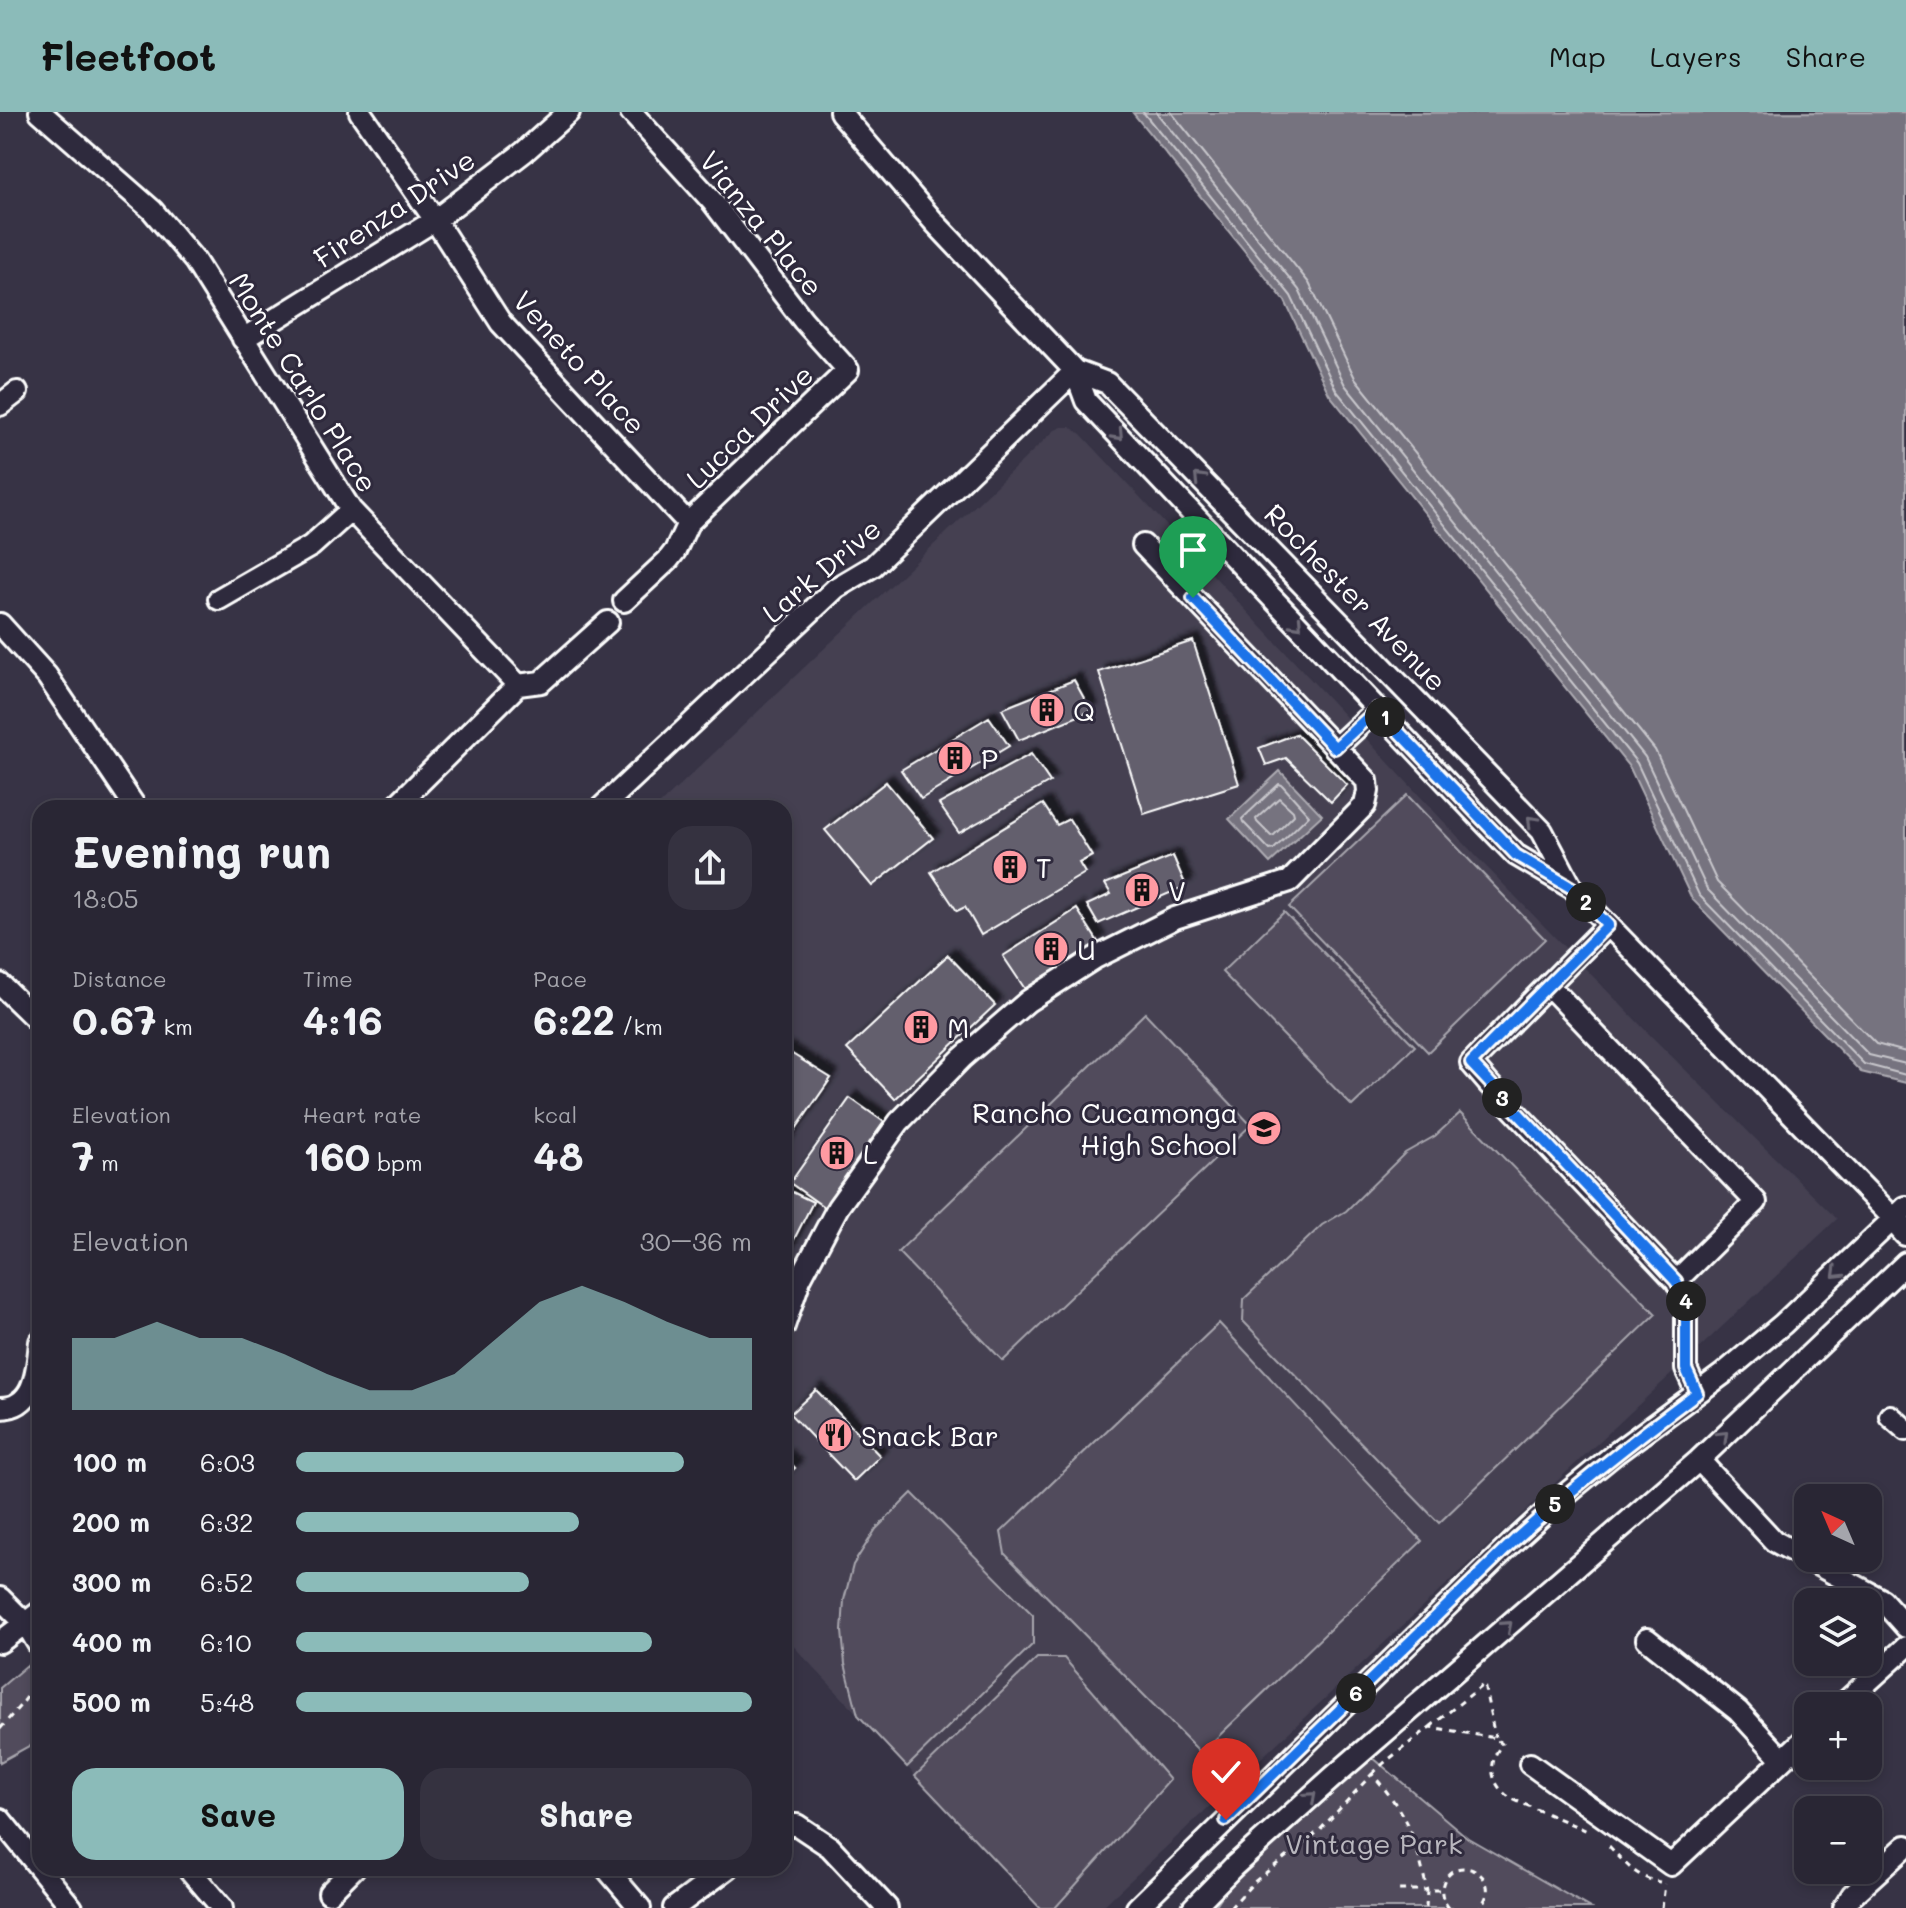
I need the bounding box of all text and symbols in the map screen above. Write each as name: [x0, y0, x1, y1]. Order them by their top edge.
text: Fleetfoot: [40, 31, 216, 81]
text: Map: [1549, 38, 1606, 74]
text: Layers: [1650, 38, 1742, 74]
text: Share: [1786, 38, 1866, 74]
street label: Firenza Drive: [306, 141, 482, 275]
street label: Vianza Place: [692, 143, 832, 303]
street label: Monte Carlo Place: [222, 265, 386, 499]
street label: Veneto Place: [506, 283, 654, 441]
street label: Lucca Drive: [678, 356, 820, 496]
one-way arrow: [1109, 426, 1123, 440]
one-way arrow: [1193, 473, 1208, 487]
street label: Rochester Avenue: [1257, 496, 1455, 698]
street label: Lark Drive: [754, 510, 888, 630]
pin: [1159, 516, 1227, 598]
icon: arrive: [1171, 528, 1215, 572]
one-way arrow: [1287, 614, 1301, 629]
building icon: Q: [1028, 691, 1066, 729]
place label: Q: [1073, 692, 1095, 728]
pin: 1: [1365, 697, 1405, 737]
text: 1: [1380, 702, 1390, 731]
building icon: P: [936, 739, 974, 777]
place label: P: [981, 740, 998, 776]
one-way arrow: [1527, 816, 1542, 830]
text: Evening run: [72, 822, 331, 879]
button: share: [668, 826, 752, 910]
building icon: T: [991, 848, 1029, 886]
place label: T: [1036, 849, 1052, 885]
building icon: V: [1123, 871, 1161, 909]
place label: V: [1168, 872, 1186, 908]
text: 18:05: [72, 881, 139, 915]
pin: 2: [1566, 882, 1606, 922]
text: 2: [1580, 887, 1592, 916]
building icon: U: [1032, 930, 1070, 968]
place label: U: [1077, 931, 1096, 967]
text: Distance: [72, 964, 167, 993]
text: Time: [303, 964, 353, 993]
text: Pace: [533, 964, 587, 993]
text: 0.67: [72, 993, 157, 1045]
text: 4:16: [303, 993, 383, 1045]
text: 6:22: [533, 993, 615, 1045]
building icon: M: [902, 1008, 940, 1046]
place label: M: [947, 1009, 969, 1045]
text: km: [157, 1012, 193, 1041]
text: /km: [615, 1012, 663, 1041]
pin: 3: [1482, 1078, 1522, 1118]
text: 3: [1495, 1083, 1509, 1112]
place label: Rancho Cucamonga High School: [972, 1094, 1238, 1162]
text: Elevation: [72, 1100, 171, 1129]
text: Heart rate: [303, 1100, 421, 1129]
text: kcal: [533, 1100, 577, 1129]
school or university icon: Rancho Cucamonga High School: [1245, 1109, 1283, 1147]
text: 7: [72, 1129, 94, 1181]
text: 160: [303, 1129, 370, 1181]
text: 48: [533, 1129, 584, 1181]
building icon: L: [818, 1134, 856, 1172]
place label: L: [863, 1135, 878, 1171]
text: m: [94, 1148, 119, 1177]
text: bpm: [370, 1148, 422, 1177]
text: Elevation: [72, 1224, 189, 1258]
text: 30–36 m: [639, 1224, 752, 1258]
one-way arrow: [1832, 1264, 1846, 1278]
pin: 4: [1666, 1281, 1706, 1321]
text: 4: [1679, 1286, 1693, 1315]
restaurant icon: Snack Bar: [816, 1416, 854, 1454]
place label: Snack Bar: [861, 1417, 999, 1453]
one-way arrow: [1714, 1431, 1728, 1446]
text: 100 m: [72, 1445, 147, 1479]
text: 6:03: [200, 1445, 255, 1479]
pin: 5: [1535, 1484, 1575, 1524]
north arrow: [1794, 1484, 1882, 1572]
map controls: [1794, 1484, 1882, 1884]
text: 5: [1549, 1489, 1561, 1518]
text: 200 m: [72, 1505, 150, 1539]
text: 6:32: [200, 1505, 253, 1539]
text: 300 m: [72, 1565, 151, 1599]
text: 6:52: [200, 1565, 253, 1599]
button: layers: [1794, 1588, 1882, 1676]
one-way arrow: [1497, 1621, 1512, 1636]
text: 400 m: [72, 1625, 152, 1659]
text: 6:10: [200, 1625, 251, 1659]
pin: 6: [1336, 1673, 1376, 1713]
text: 6: [1349, 1678, 1363, 1707]
text: 500 m: [72, 1685, 151, 1719]
text: 5:48: [200, 1685, 254, 1719]
button: +: [1794, 1692, 1882, 1780]
pin: [1192, 1738, 1260, 1820]
icon: check: [1204, 1750, 1248, 1794]
button: Save: [72, 1768, 404, 1860]
button: Share: [420, 1768, 752, 1860]
one-way arrow: [1301, 1792, 1316, 1807]
button: −: [1794, 1796, 1882, 1884]
park label: Vintage Park: [1285, 1825, 1463, 1861]

